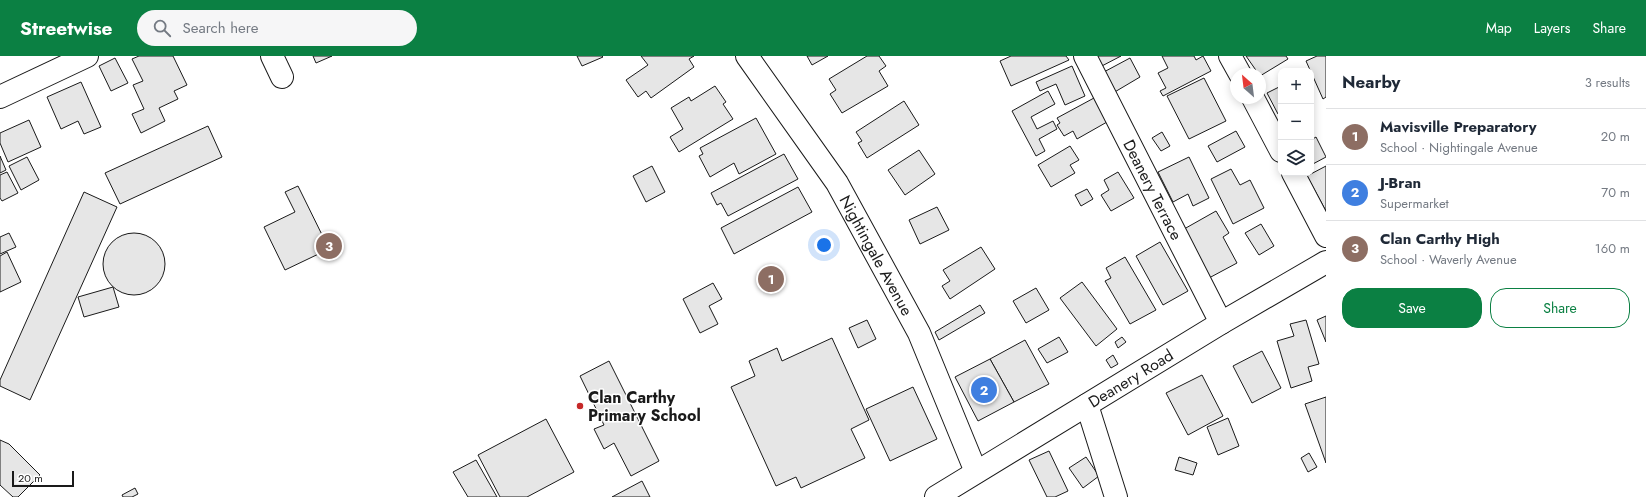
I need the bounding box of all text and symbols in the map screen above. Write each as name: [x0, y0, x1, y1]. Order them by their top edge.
search box: [137, 10, 417, 46]
text: Streetwise: [20, 15, 113, 42]
icon: search: [151, 17, 173, 39]
text: Search here: [183, 17, 258, 39]
text: Map: [1486, 18, 1512, 38]
text: Layers: [1534, 18, 1570, 38]
text: Share: [1592, 18, 1626, 38]
north arrow: [1230, 68, 1266, 104]
map controls: [1278, 68, 1314, 176]
button: +: [1278, 68, 1314, 104]
text: Nearby: [1342, 70, 1400, 94]
text: 3 results: [1585, 73, 1630, 92]
button: −: [1278, 104, 1314, 140]
text: Mavisville Preparatory: [1380, 116, 1537, 138]
text: 1: [1352, 127, 1358, 146]
text: 20 m: [1601, 127, 1630, 146]
street label: Deanery Terrace: [1117, 136, 1188, 244]
text: School · Nightingale Avenue: [1380, 138, 1538, 157]
button: layers: [1278, 140, 1314, 176]
text: J-Bran: [1380, 172, 1421, 194]
text: 2: [1351, 183, 1359, 202]
text: 70 m: [1601, 183, 1630, 202]
street label: Nightingale Avenue: [834, 191, 918, 320]
text: Supermarket: [1380, 194, 1449, 213]
text: Clan Carthy High: [1380, 228, 1500, 250]
pin: 3: [316, 231, 342, 261]
your location: [814, 235, 834, 255]
text: 3: [1351, 239, 1359, 258]
text: 160 m: [1595, 239, 1630, 258]
text: School · Waverly Avenue: [1380, 250, 1517, 269]
pin: 1: [758, 264, 784, 294]
button: Save: [1342, 288, 1482, 328]
button: Share: [1490, 288, 1630, 328]
street label: Deanery Road: [1084, 344, 1178, 413]
pin: 2: [971, 375, 997, 405]
place label: Clan Carthy Primary School: [588, 386, 701, 427]
marker: Clan Carthy Primary School: [575, 401, 585, 411]
scale bar: [12, 469, 74, 488]
text: 20 m: [18, 470, 43, 486]

